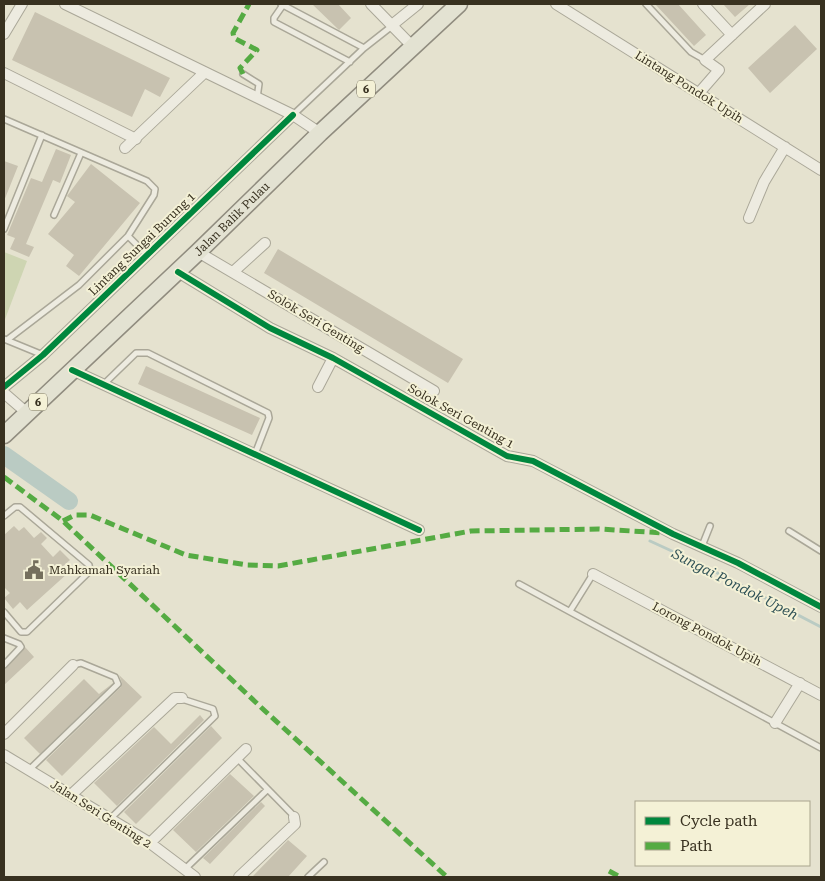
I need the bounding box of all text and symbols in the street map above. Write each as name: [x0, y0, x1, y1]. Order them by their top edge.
street label: Lintang Pondok Upih: [632, 48, 746, 126]
road number: 6: [357, 80, 375, 98]
street label: Jalan Balik Pulau: [191, 179, 273, 259]
street label: Lintang Sungai Burung 1: [86, 189, 198, 298]
street label: Solok Seri Genting: [265, 287, 367, 355]
street label: Solok Seri Genting 1: [405, 381, 517, 451]
road number: 6: [29, 394, 47, 411]
water label: Sungai Pondok Upeh: [668, 545, 801, 623]
public building icon: Mahkamah Syariah: [23, 559, 45, 581]
place label: Mahkamah Syariah: [49, 563, 160, 577]
street label: Lorong Pondok Upih: [650, 599, 764, 669]
street label: Jalan Seri Genting 2: [48, 777, 154, 851]
legend: [635, 801, 810, 866]
text: Cycle path: [680, 812, 758, 830]
text: Path: [680, 837, 713, 855]

